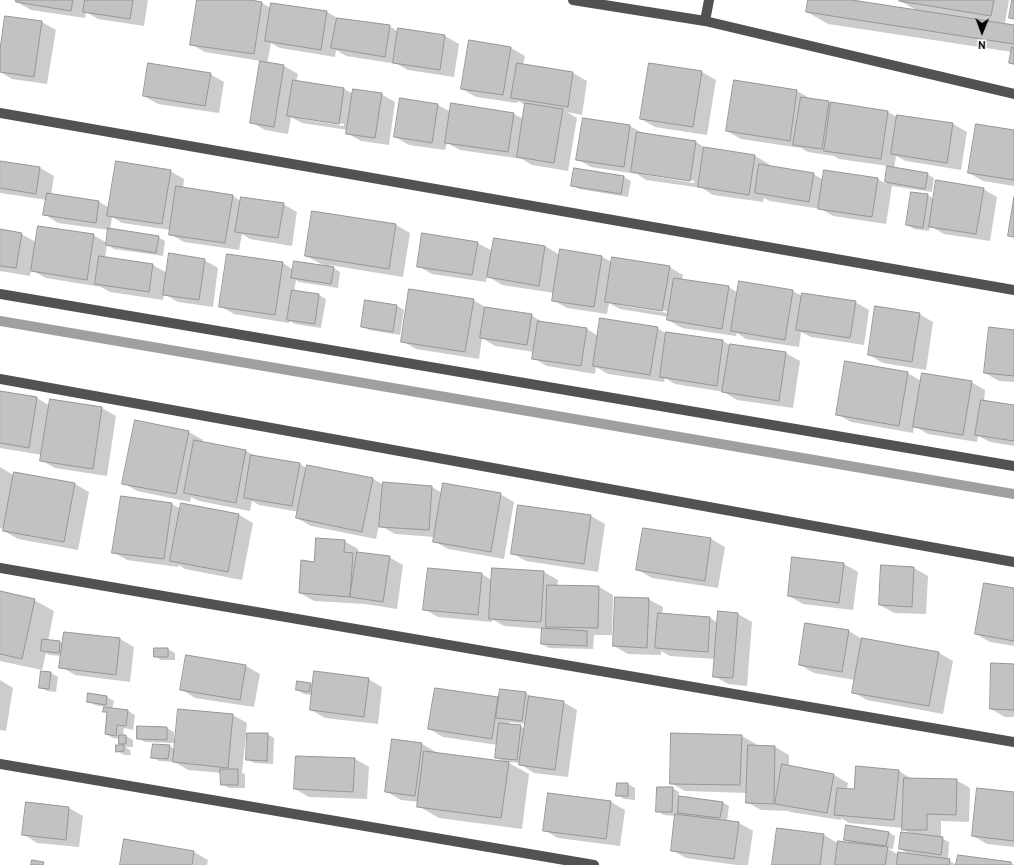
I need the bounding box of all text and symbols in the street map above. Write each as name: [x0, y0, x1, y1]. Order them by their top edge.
north arrow: [962, 12, 1002, 52]
text: N: [978, 37, 986, 51]

